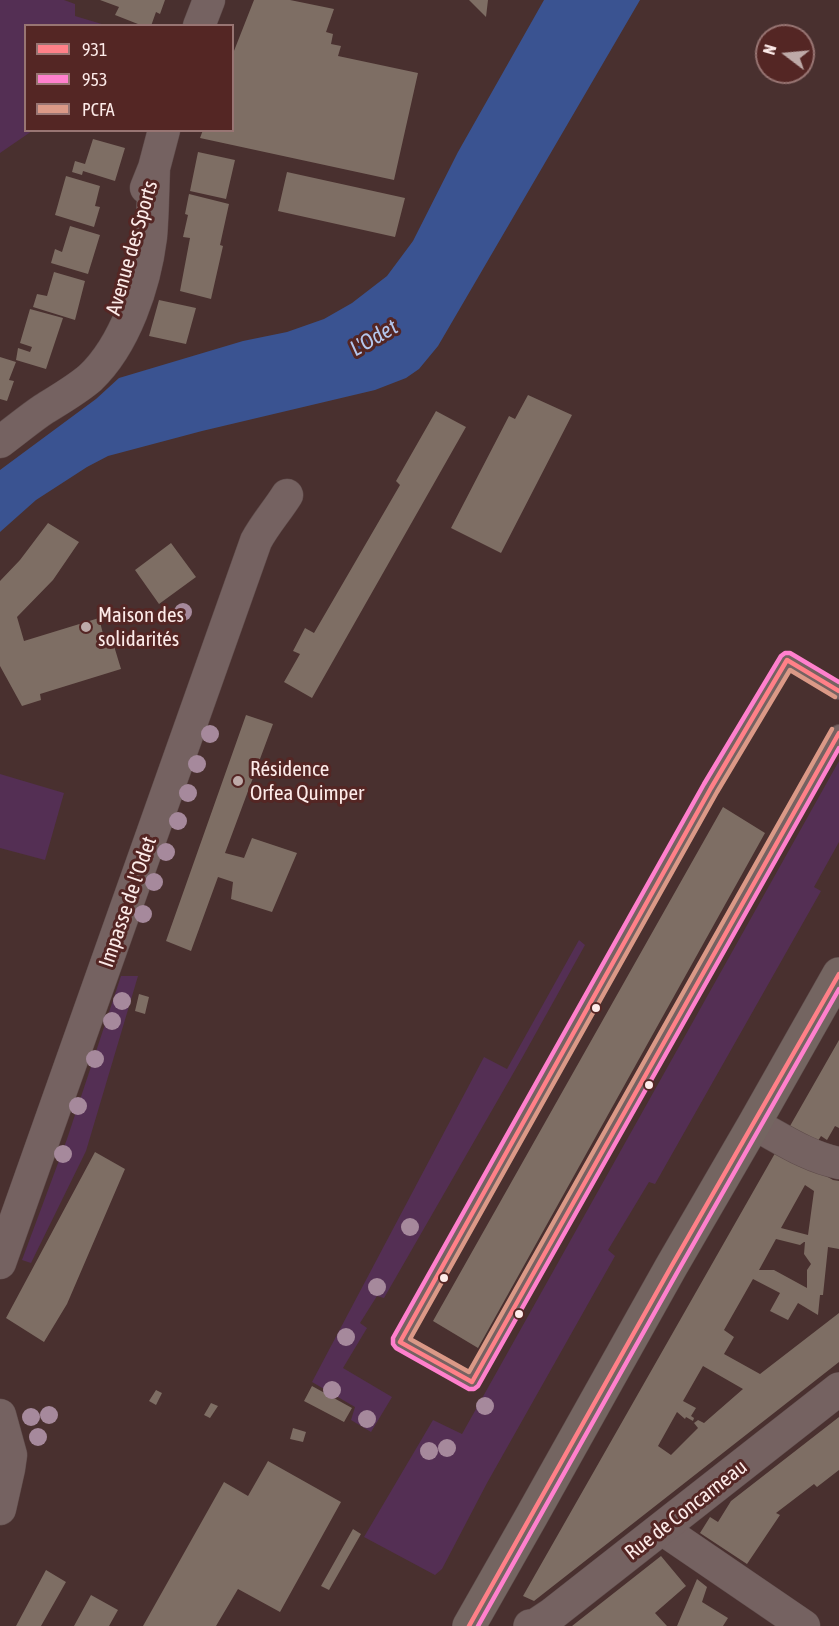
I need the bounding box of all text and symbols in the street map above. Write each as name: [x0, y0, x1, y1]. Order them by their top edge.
legend: [24, 24, 234, 132]
north arrow: [755, 24, 815, 84]
text: 931: [82, 39, 107, 60]
text: N: [760, 43, 780, 57]
text: 953: [82, 69, 107, 90]
text: PCFA: [82, 99, 115, 120]
street label: Avenue des Sports: [101, 178, 163, 318]
water label: L'Odet: [345, 314, 403, 362]
place label: Maison des solidarités: [98, 602, 184, 652]
marker: Maison des solidarités: [79, 620, 93, 634]
place label: Résidence Orfea Quimper: [250, 756, 364, 806]
marker: Résidence Orfea Quimper: [231, 774, 245, 788]
street label: Impasse de l'Odet: [94, 833, 162, 971]
unlabelled marker: [590, 1002, 602, 1014]
unlabelled marker: [643, 1079, 655, 1091]
unlabelled marker: [438, 1272, 450, 1284]
unlabelled marker: [513, 1308, 525, 1320]
street label: Rue de Concarneau: [620, 1454, 752, 1566]

